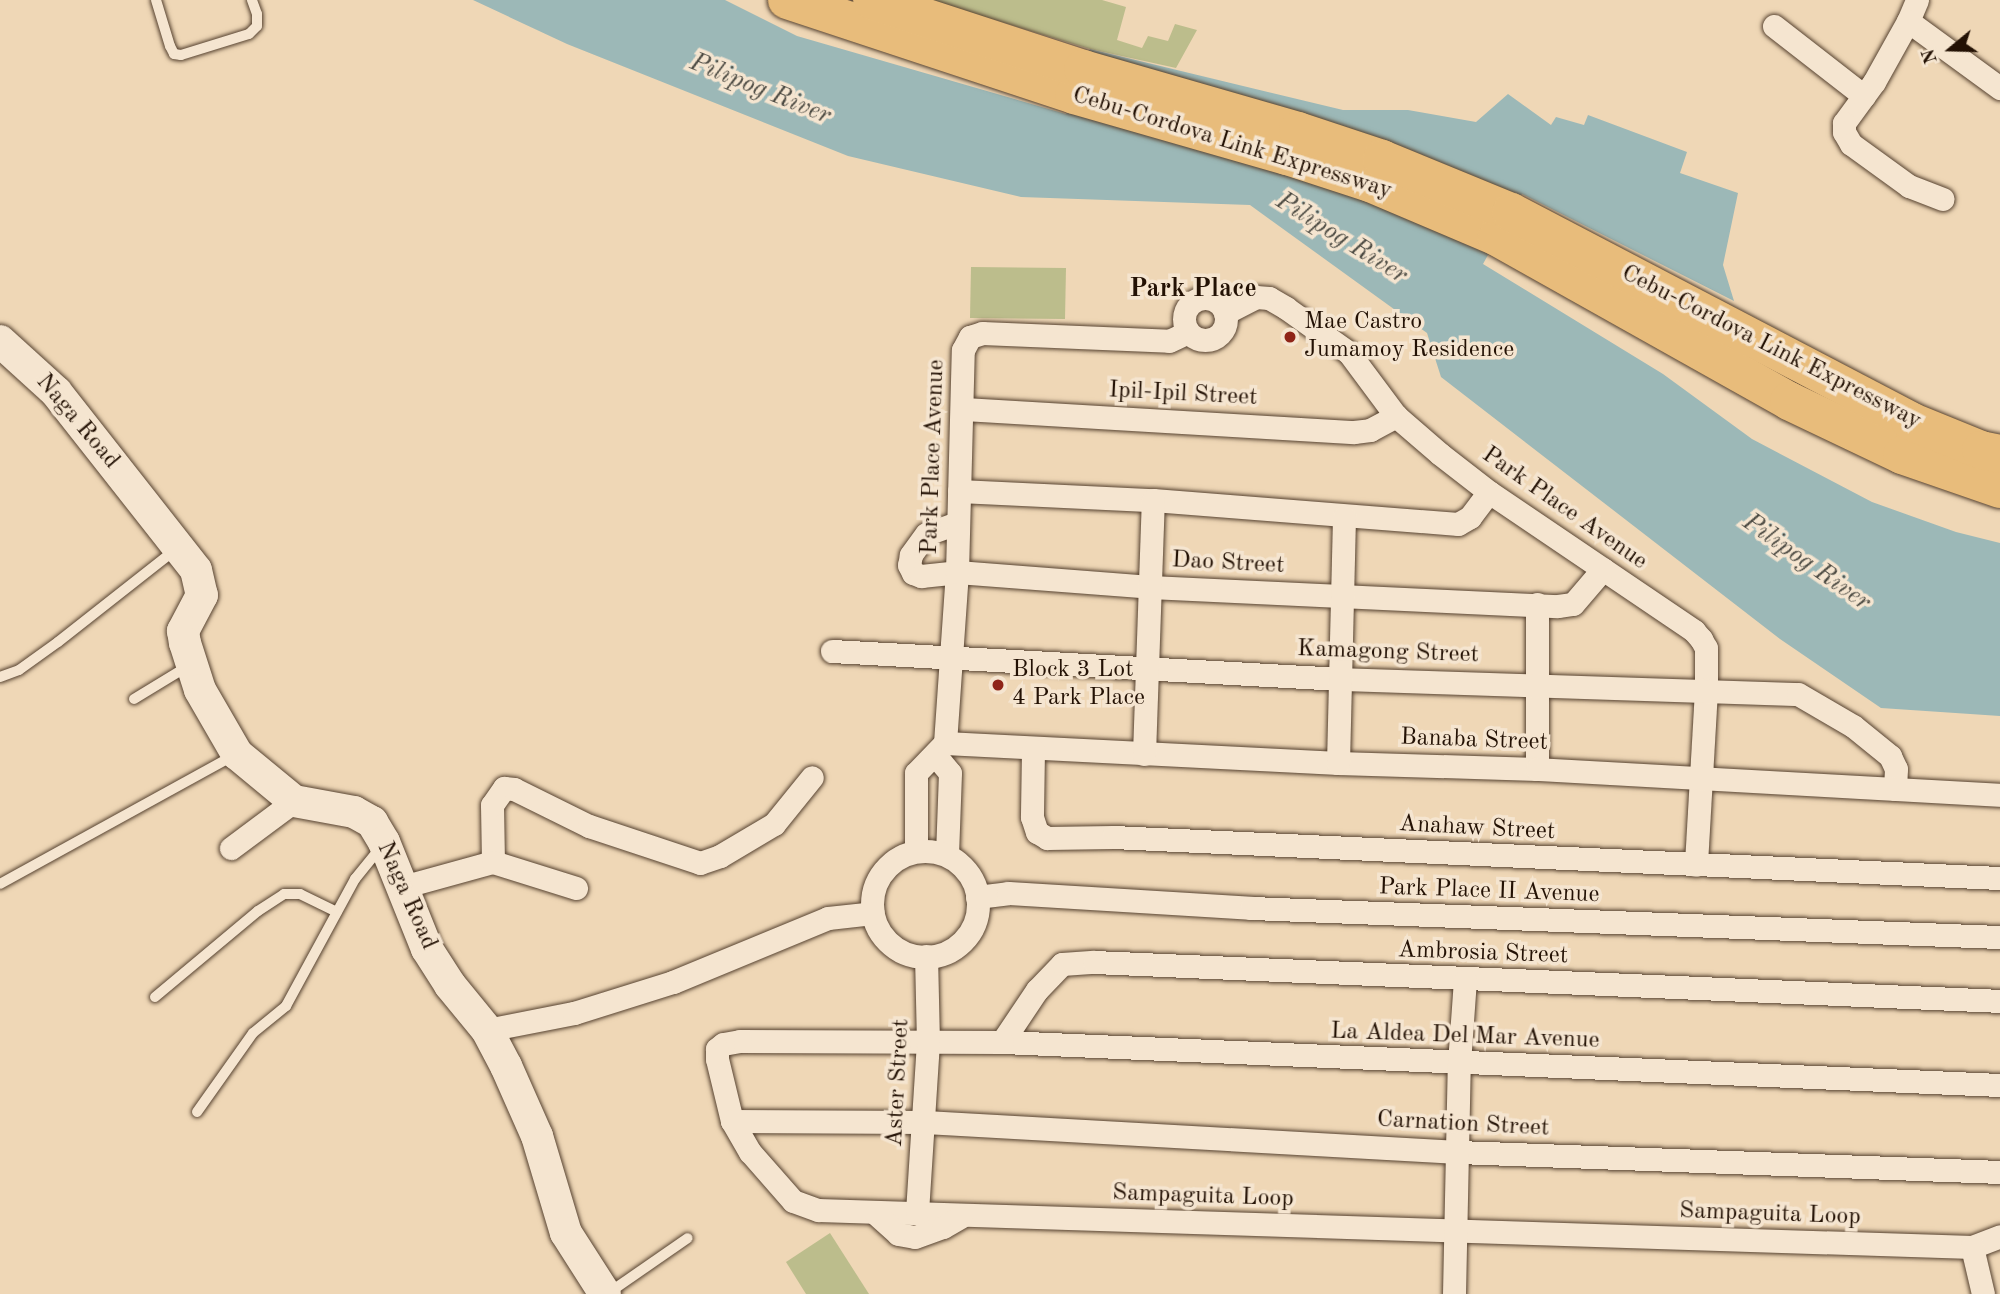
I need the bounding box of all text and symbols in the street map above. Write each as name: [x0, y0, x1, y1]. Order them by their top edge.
north arrow: [1916, 14, 1986, 84]
text: N: [1919, 46, 1942, 66]
water label: Pilipog River: [685, 48, 835, 132]
street label: Cebu-Cordova Link Expressway: [1069, 82, 1395, 206]
water label: Pilipog River: [1269, 186, 1413, 292]
street label: Cebu-Cordova Link Expressway: [1616, 260, 1926, 436]
district label: Park Place: [1129, 274, 1257, 306]
place label: Mae Castro Jumamoy Residence: [1304, 309, 1514, 365]
marker: Mae Castro Jumamoy Residence: [1282, 329, 1298, 345]
street label: Park Place Avenue: [916, 359, 952, 555]
street label: Naga Road: [29, 369, 125, 475]
street label: Ipil-Ipil Street: [1108, 377, 1258, 413]
street label: Park Place Avenue: [1476, 441, 1652, 577]
water label: Pilipog River: [1736, 507, 1876, 619]
street label: Dao Street: [1171, 547, 1285, 581]
street label: Kamagong Street: [1297, 635, 1479, 671]
place label: Block 3 Lot 4 Park Place: [1012, 657, 1145, 713]
marker: Block 3 Lot 4 Park Place: [990, 677, 1006, 693]
street label: Banaba Street: [1400, 724, 1548, 758]
street label: Anahaw Street: [1398, 811, 1556, 847]
street label: Naga Road: [369, 837, 443, 955]
street label: Park Place II Avenue: [1378, 874, 1600, 910]
street label: Ambrosia Street: [1397, 937, 1569, 971]
street label: Aster Street: [881, 1018, 917, 1148]
street label: La Aldea Del Mar Avenue: [1330, 1018, 1600, 1056]
street label: Carnation Street: [1376, 1106, 1550, 1144]
street label: Sampaguita Loop: [1112, 1179, 1294, 1215]
street label: Sampaguita Loop: [1679, 1197, 1861, 1233]

